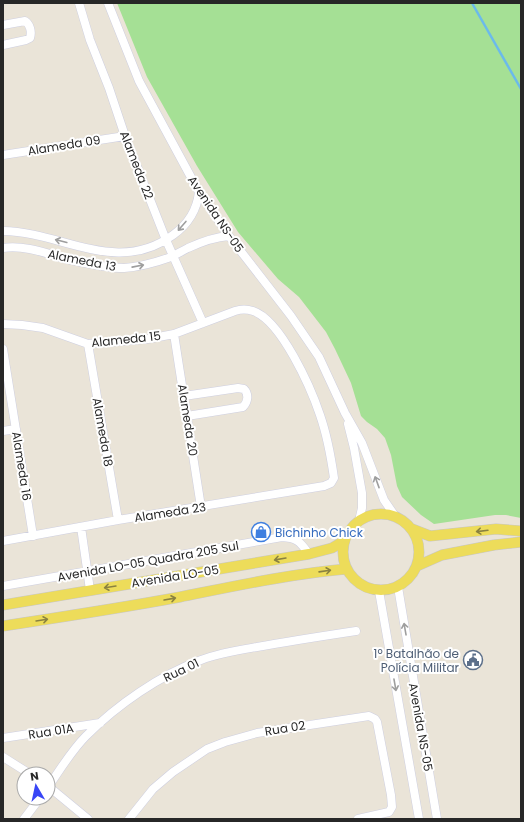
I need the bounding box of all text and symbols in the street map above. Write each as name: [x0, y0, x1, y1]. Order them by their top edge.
street label: Alameda 22: [116, 128, 158, 202]
street label: Alameda 09: [26, 131, 102, 159]
street label: Avenida NS-05: [184, 172, 248, 256]
one-way arrow: [178, 221, 187, 232]
one-way arrow: [55, 237, 68, 244]
street label: Alameda 13: [46, 245, 118, 275]
one-way arrow: [131, 261, 144, 269]
street label: Alameda 15: [90, 327, 162, 351]
street label: Alameda 20: [174, 383, 202, 457]
street label: Alameda 18: [89, 396, 117, 468]
street label: Alameda 16: [8, 430, 36, 502]
one-way arrow: [373, 476, 380, 489]
street label: Alameda 23: [133, 498, 207, 526]
shop icon: Bichinho Chick: [250, 521, 272, 543]
place label: Bichinho Chick: [275, 524, 364, 541]
one-way arrow: [476, 527, 489, 535]
street label: Avenida LO-05 Quadra 205 Sul: [56, 538, 240, 584]
one-way arrow: [274, 555, 287, 563]
street label: Avenida LO-05: [130, 562, 220, 590]
one-way arrow: [318, 567, 331, 575]
one-way arrow: [104, 583, 117, 591]
one-way arrow: [163, 594, 176, 602]
one-way arrow: [35, 616, 48, 624]
one-way arrow: [401, 623, 409, 636]
place label: 1º Batalhão de Polícia Militar: [374, 645, 460, 676]
public building icon: 1º Batalhão de Polícia Militar: [462, 649, 484, 671]
street label: Rua 01: [160, 654, 202, 686]
one-way arrow: [391, 678, 399, 691]
street label: Avenida NS-05: [405, 681, 437, 773]
street label: Rua 02: [264, 716, 307, 740]
street label: Rua 01A: [27, 719, 75, 743]
north arrow: [16, 766, 56, 806]
text: N: [29, 768, 40, 785]

